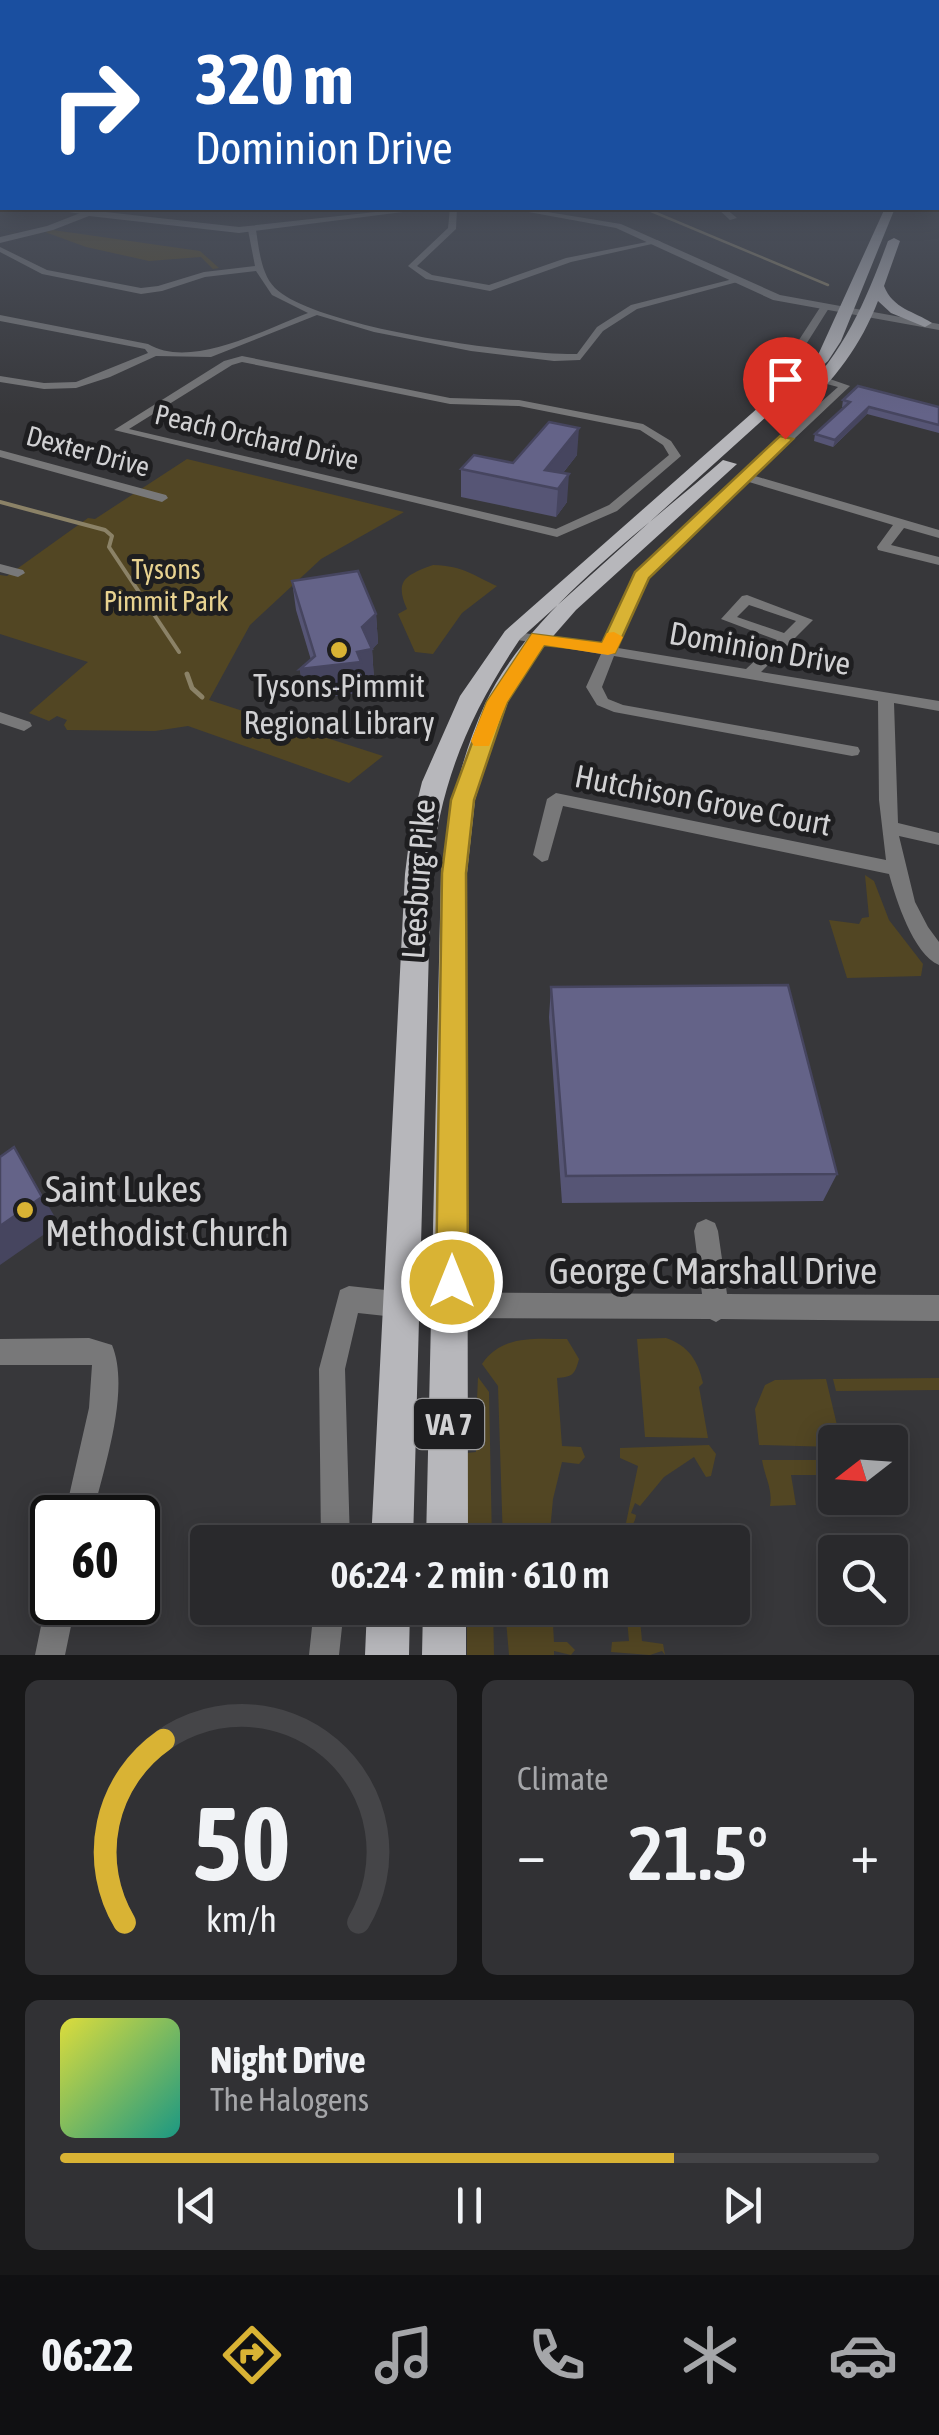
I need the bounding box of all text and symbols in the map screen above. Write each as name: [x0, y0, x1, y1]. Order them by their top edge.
text: 320 m: [195, 39, 354, 119]
icon: right: [30, 40, 160, 170]
text: Dominion Drive: [195, 122, 453, 174]
pin: [743, 337, 828, 440]
icon: arrive: [758, 352, 813, 407]
street label: Peach Orchard Drive: [152, 398, 362, 476]
street label: Dexter Drive: [23, 419, 153, 483]
park label: Tysons Pimmit Park: [103, 553, 229, 617]
street label: Dominion Drive: [667, 614, 853, 682]
marker: Tysons-Pimmit Regional Library: [328, 639, 350, 661]
place label: Tysons-Pimmit Regional Library: [243, 667, 435, 741]
street label: Hutchison Grove Court: [572, 757, 834, 843]
street label: Leesburg Pike: [394, 798, 442, 960]
place label: Saint Lukes Methodist Church: [45, 1167, 289, 1254]
marker: Saint Lukes Methodist Church: [14, 1199, 36, 1221]
position arrow: [400, 1230, 504, 1334]
street label: George C Marshall Drive: [549, 1249, 877, 1292]
road number: VA 7: [414, 1399, 484, 1449]
north arrow: [818, 1425, 908, 1515]
map controls: [818, 1425, 908, 1625]
speed limit sign: 60: [30, 1495, 160, 1625]
button: search: [818, 1535, 908, 1625]
text: 06:24 · 2 min · 610 m: [330, 1553, 610, 1596]
text: Climate: [517, 1760, 609, 1797]
text: 50: [192, 1783, 290, 1902]
text: 21.5°: [628, 1810, 768, 1896]
text: −: [517, 1822, 546, 1885]
text: +: [850, 1822, 879, 1885]
text: km/h: [206, 1899, 276, 1940]
text: Night Drive: [210, 2038, 366, 2081]
text: The Halogens: [210, 2081, 369, 2118]
icon: previous: [169, 2178, 224, 2233]
icon: pause: [442, 2178, 497, 2233]
icon: next: [715, 2178, 770, 2233]
icon: directions: [217, 2320, 287, 2390]
icon: music: [369, 2320, 439, 2390]
icon: phone: [522, 2320, 592, 2390]
icon: climate: [675, 2320, 745, 2390]
icon: car: [828, 2320, 898, 2390]
text: 06:22: [41, 2329, 134, 2381]

